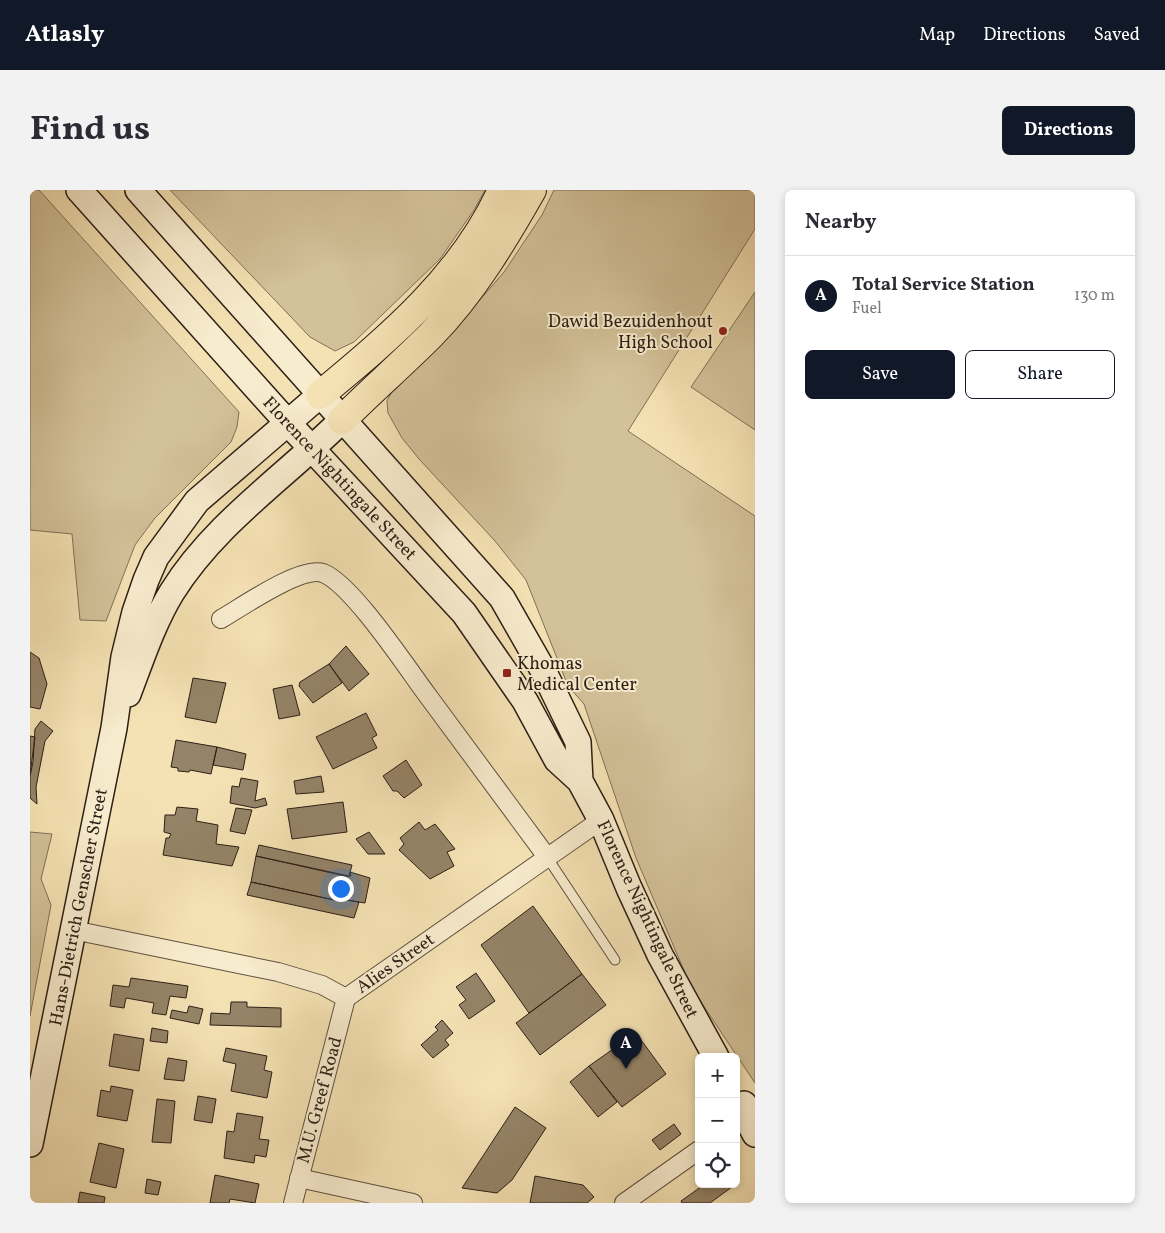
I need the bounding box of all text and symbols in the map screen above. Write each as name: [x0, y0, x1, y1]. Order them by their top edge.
text: Atlasly: [25, 18, 104, 52]
text: Map: [919, 23, 955, 48]
text: Directions: [983, 23, 1066, 48]
text: Saved: [1094, 23, 1140, 48]
text: Find us: [30, 106, 150, 154]
button: Directions: [1002, 106, 1135, 155]
text: Nearby: [805, 208, 876, 237]
text: Total Service Station: [852, 272, 1035, 298]
text: A: [815, 285, 827, 307]
text: 130 m: [1074, 285, 1115, 307]
text: Fuel: [852, 298, 882, 320]
place label: Dawid Bezuidenhout High School: [548, 310, 713, 356]
marker: Dawid Bezuidenhout High School: [717, 325, 729, 337]
button: Save: [805, 350, 955, 399]
button: Share: [965, 350, 1115, 399]
street label: Florence Nightingale Street: [256, 391, 422, 567]
place label: Khomas Medical Center: [517, 652, 637, 698]
marker: Khomas Medical Center: [501, 667, 513, 679]
street label: Hans-Dietrich Genscher Street: [44, 786, 115, 1028]
street label: Florence Nightingale Street: [590, 816, 704, 1023]
your location: [328, 876, 354, 902]
street label: Alies Street: [352, 928, 440, 1000]
pin: A: [610, 1028, 642, 1069]
street label: M.U. Greef Road: [292, 1034, 349, 1166]
map controls: [695, 1053, 740, 1188]
button: +: [695, 1053, 740, 1098]
button: −: [695, 1098, 740, 1143]
button: locate: [695, 1143, 740, 1188]

